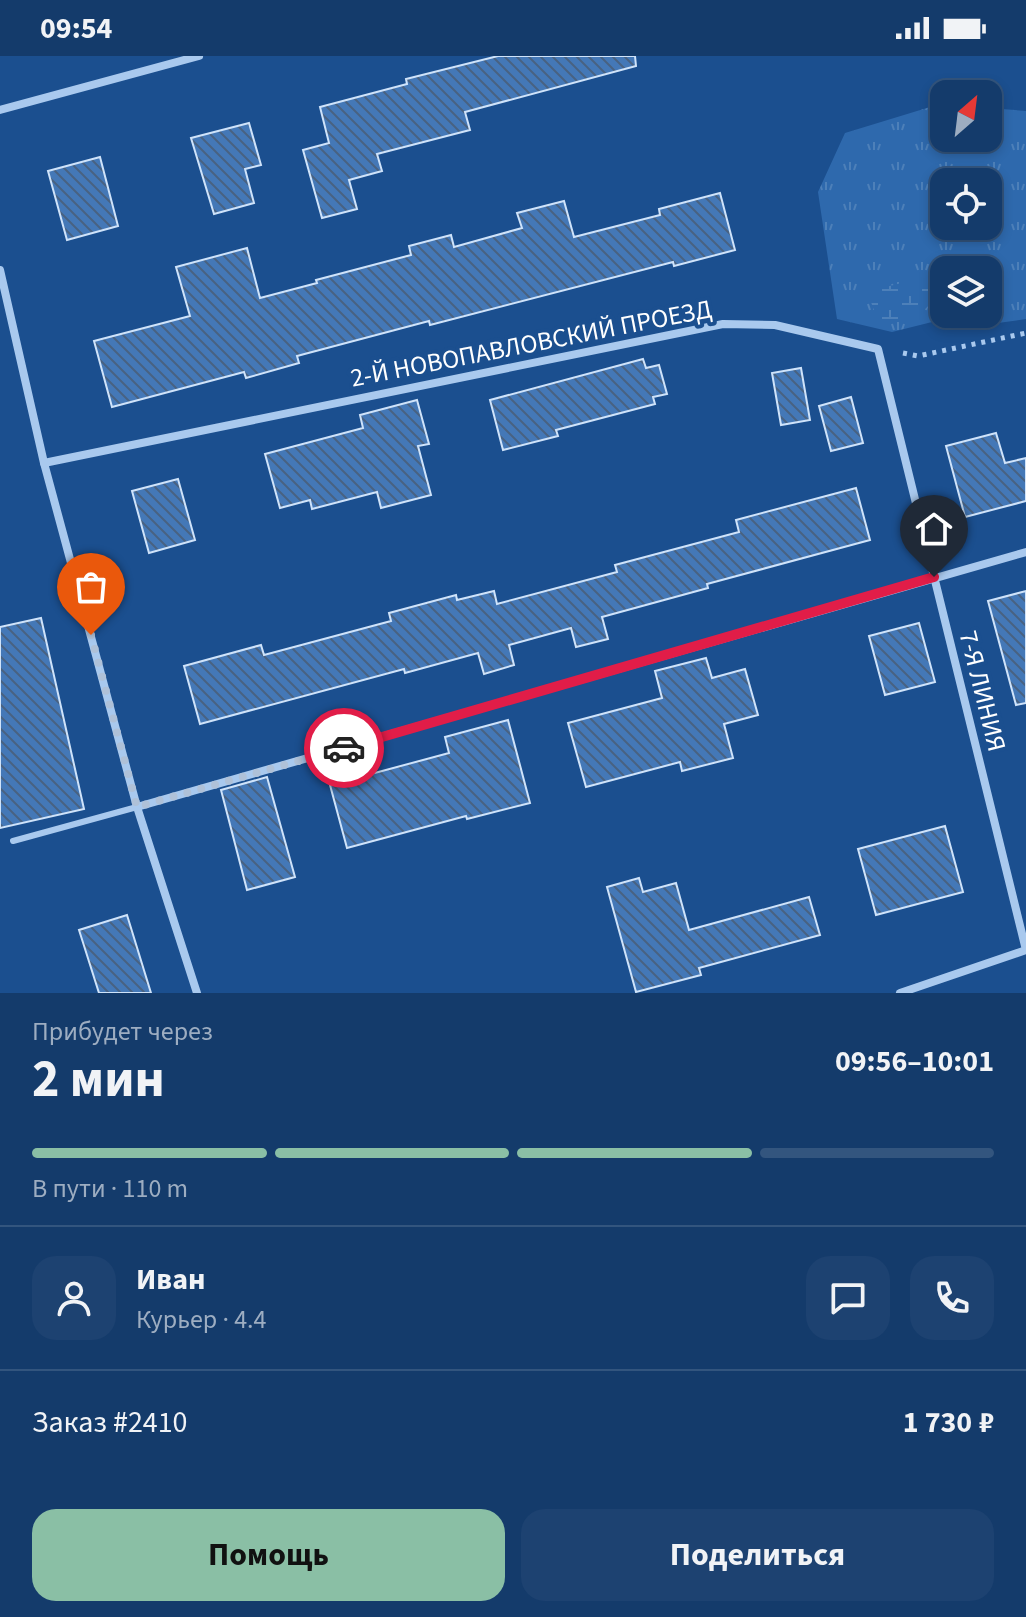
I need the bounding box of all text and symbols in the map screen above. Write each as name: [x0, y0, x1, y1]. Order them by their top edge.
text: 09:54: [40, 7, 112, 50]
north arrow: [930, 80, 1002, 152]
map controls: [930, 80, 1002, 328]
button: locate: [930, 168, 1002, 240]
button: layers: [930, 256, 1002, 328]
street label: 2-Й НОВОПАВЛОВСКИЙ ПРОЕЗД: [347, 290, 715, 397]
pin: [900, 495, 968, 577]
icon: home: [912, 507, 956, 551]
pin: [57, 553, 125, 635]
icon: bag: [69, 565, 113, 609]
street label: 7-Я ЛИНИЯ: [950, 627, 1015, 755]
courier: [304, 708, 384, 788]
icon: car: [322, 726, 366, 770]
text: Прибудет через: [32, 1013, 213, 1050]
text: 09:56–10:01: [835, 1040, 994, 1083]
text: 2 мин: [32, 1043, 165, 1117]
text: В пути · 110 m: [32, 1170, 188, 1207]
button: person: [32, 1256, 116, 1340]
button: chat: [806, 1256, 890, 1340]
button: phone: [910, 1256, 994, 1340]
text: Иван: [136, 1258, 205, 1301]
text: Курьер · 4.4: [136, 1301, 266, 1338]
text: Заказ #2410: [32, 1401, 188, 1444]
text: 1 730 ₽: [903, 1401, 994, 1444]
button: Помощь: [32, 1509, 505, 1601]
button: Поделиться: [521, 1509, 994, 1601]

